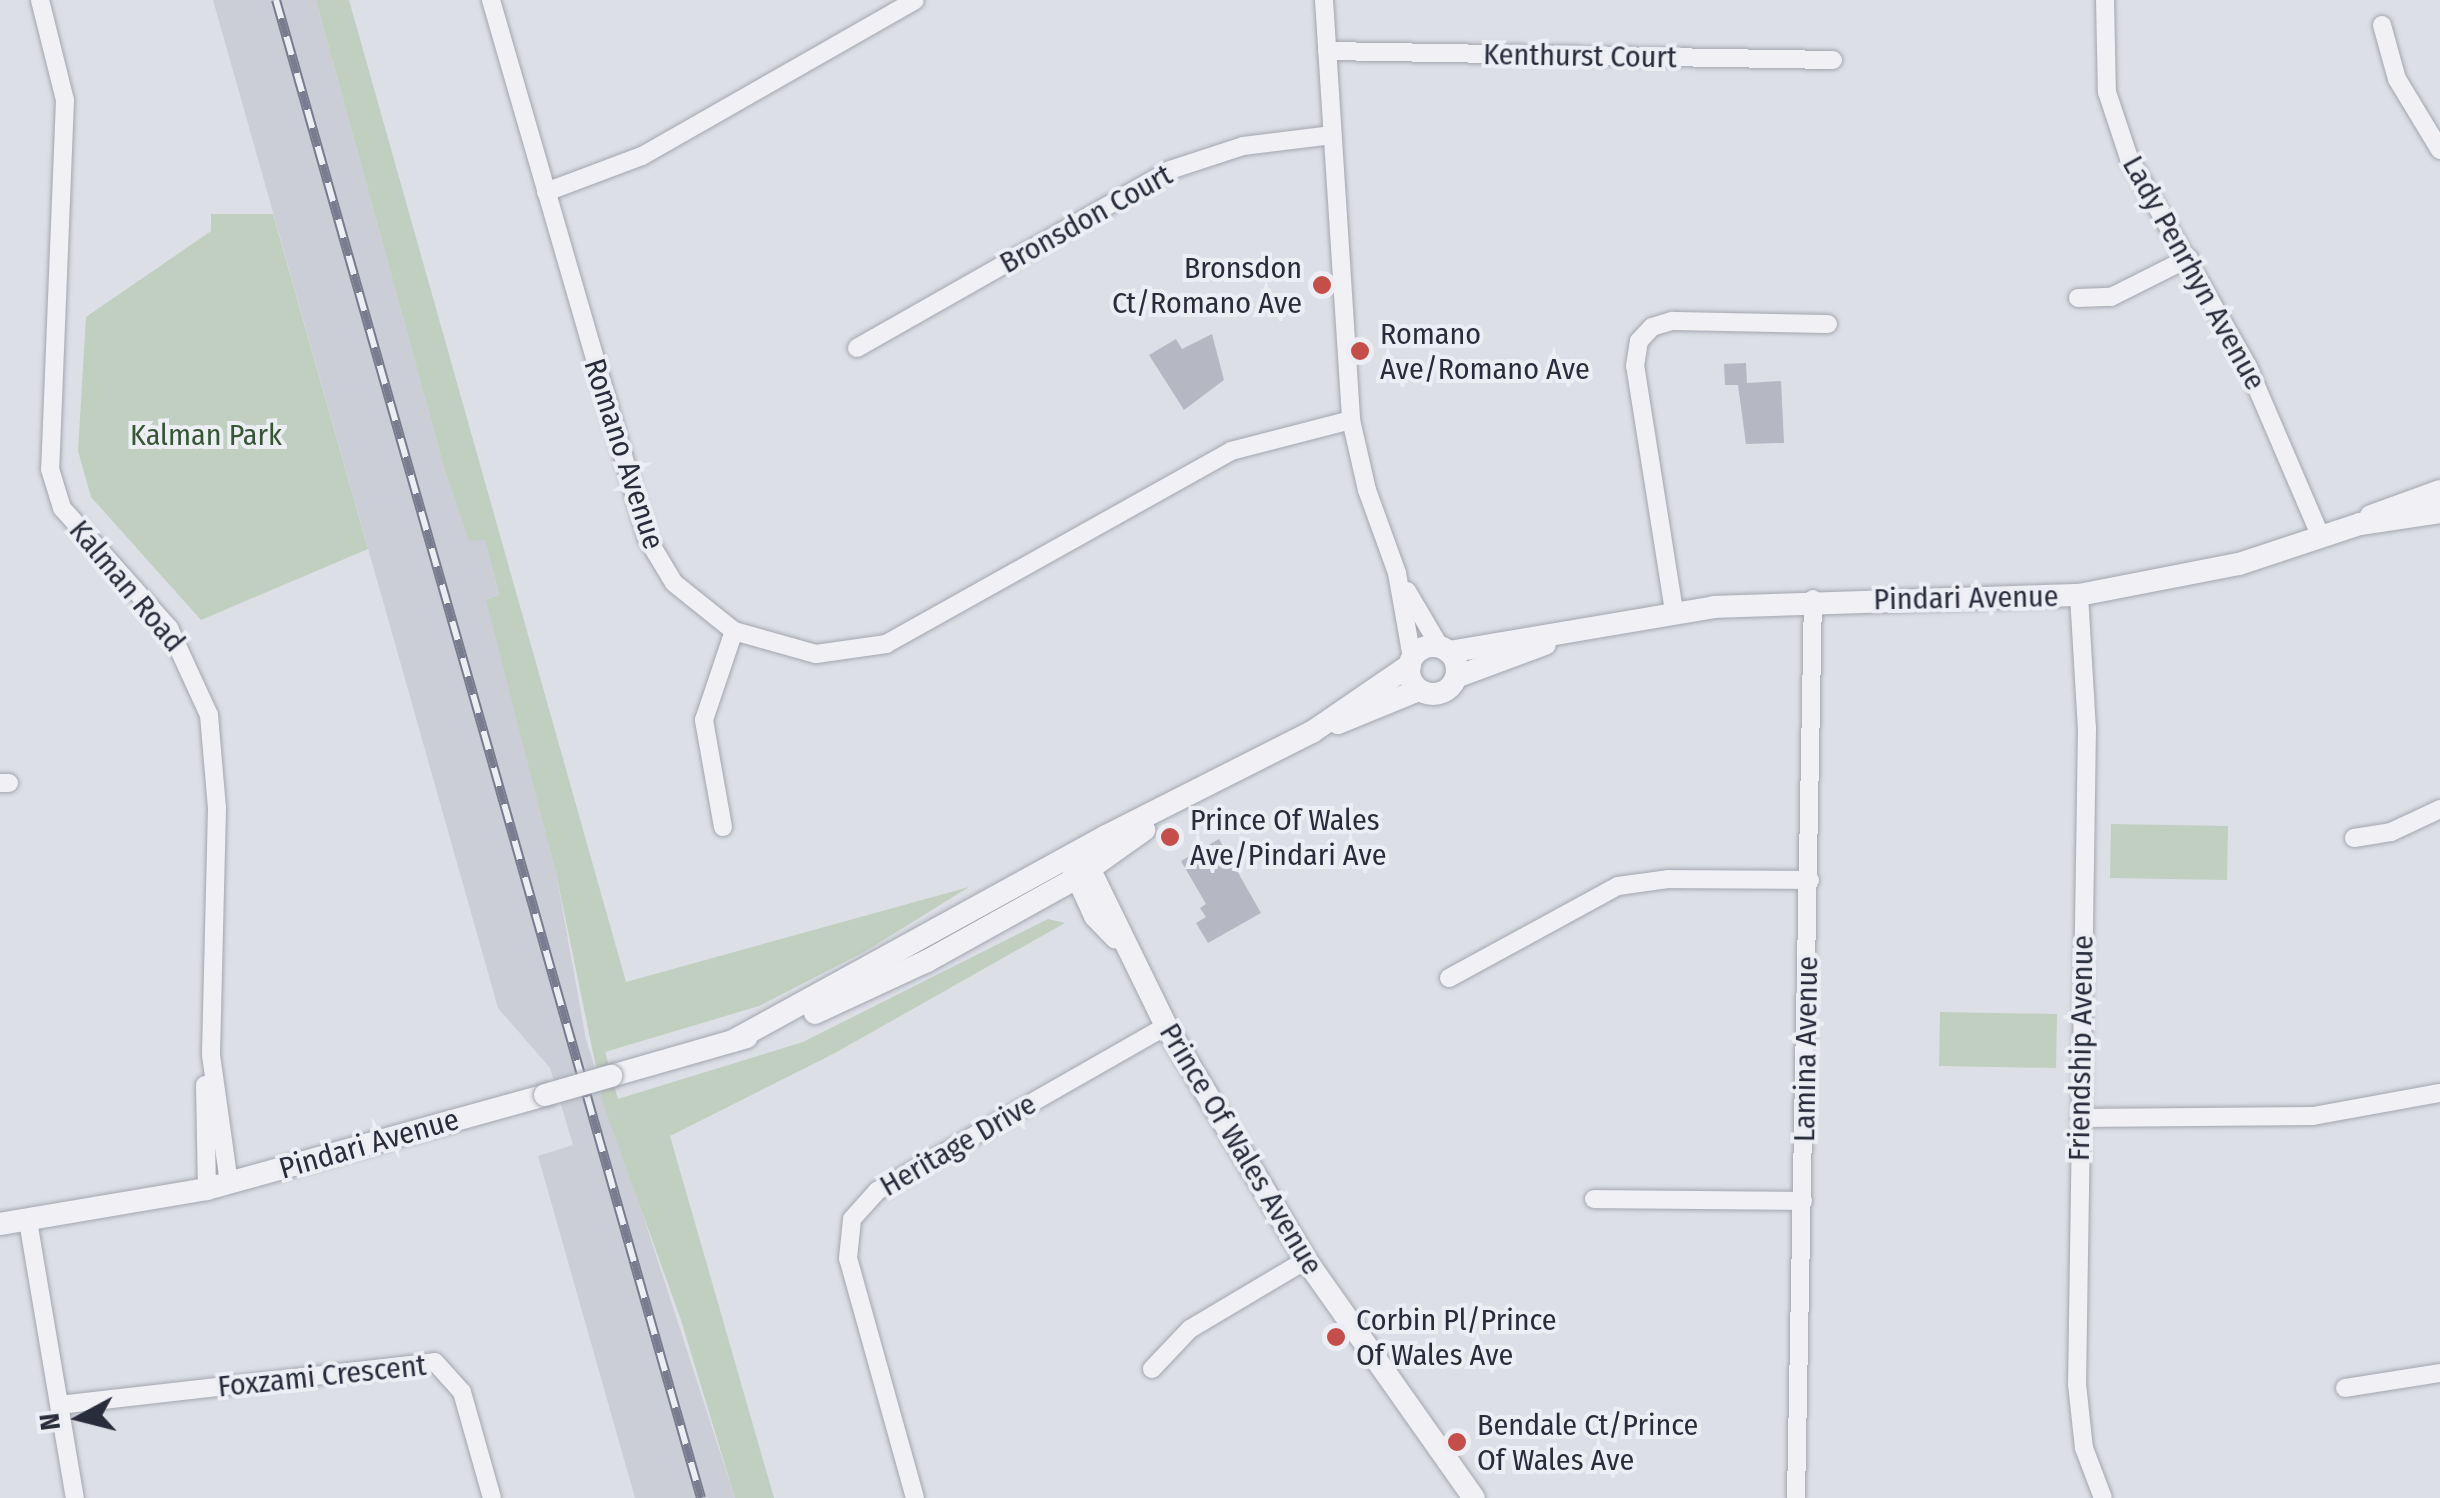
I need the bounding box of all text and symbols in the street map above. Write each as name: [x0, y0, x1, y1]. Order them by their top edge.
street label: Kenthurst Court: [1483, 36, 1677, 76]
street label: Lady Penrhyn Avenue: [2115, 150, 2273, 396]
street label: Bronsdon Court: [994, 157, 1178, 281]
place label: Bronsdon Ct/Romano Ave: [1112, 250, 1302, 320]
marker: Bronsdon Ct/Romano Ave: [1311, 274, 1333, 296]
place label: Romano Ave/Romano Ave: [1380, 316, 1590, 386]
marker: Romano Ave/Romano Ave: [1349, 340, 1371, 362]
street label: Romano Avenue: [576, 354, 672, 554]
park label: Kalman Park: [130, 417, 282, 453]
street label: Kalman Road: [62, 513, 192, 659]
street label: Pindari Avenue: [1873, 578, 2059, 618]
place label: Prince Of Wales Ave/Pindari Ave: [1190, 802, 1387, 872]
marker: Prince Of Wales Ave/Pindari Ave: [1159, 826, 1181, 848]
street label: Friendship Avenue: [2061, 935, 2101, 1161]
street label: Lamina Avenue: [1786, 956, 1826, 1142]
street label: Prince Of Wales Avenue: [1152, 1017, 1330, 1281]
street label: Heritage Drive: [874, 1086, 1042, 1204]
street label: Pindari Avenue: [275, 1101, 463, 1187]
place label: Corbin Pl/Prince Of Wales Ave: [1356, 1302, 1557, 1372]
marker: Corbin Pl/Prince Of Wales Ave: [1325, 1326, 1347, 1348]
street label: Foxzami Crescent: [216, 1347, 428, 1405]
north arrow: [30, 1368, 130, 1468]
place label: Bendale Ct/Prince Of Wales Ave: [1477, 1407, 1698, 1478]
text: N: [32, 1411, 67, 1432]
marker: Bendale Ct/Prince Of Wales Ave: [1446, 1431, 1468, 1453]

